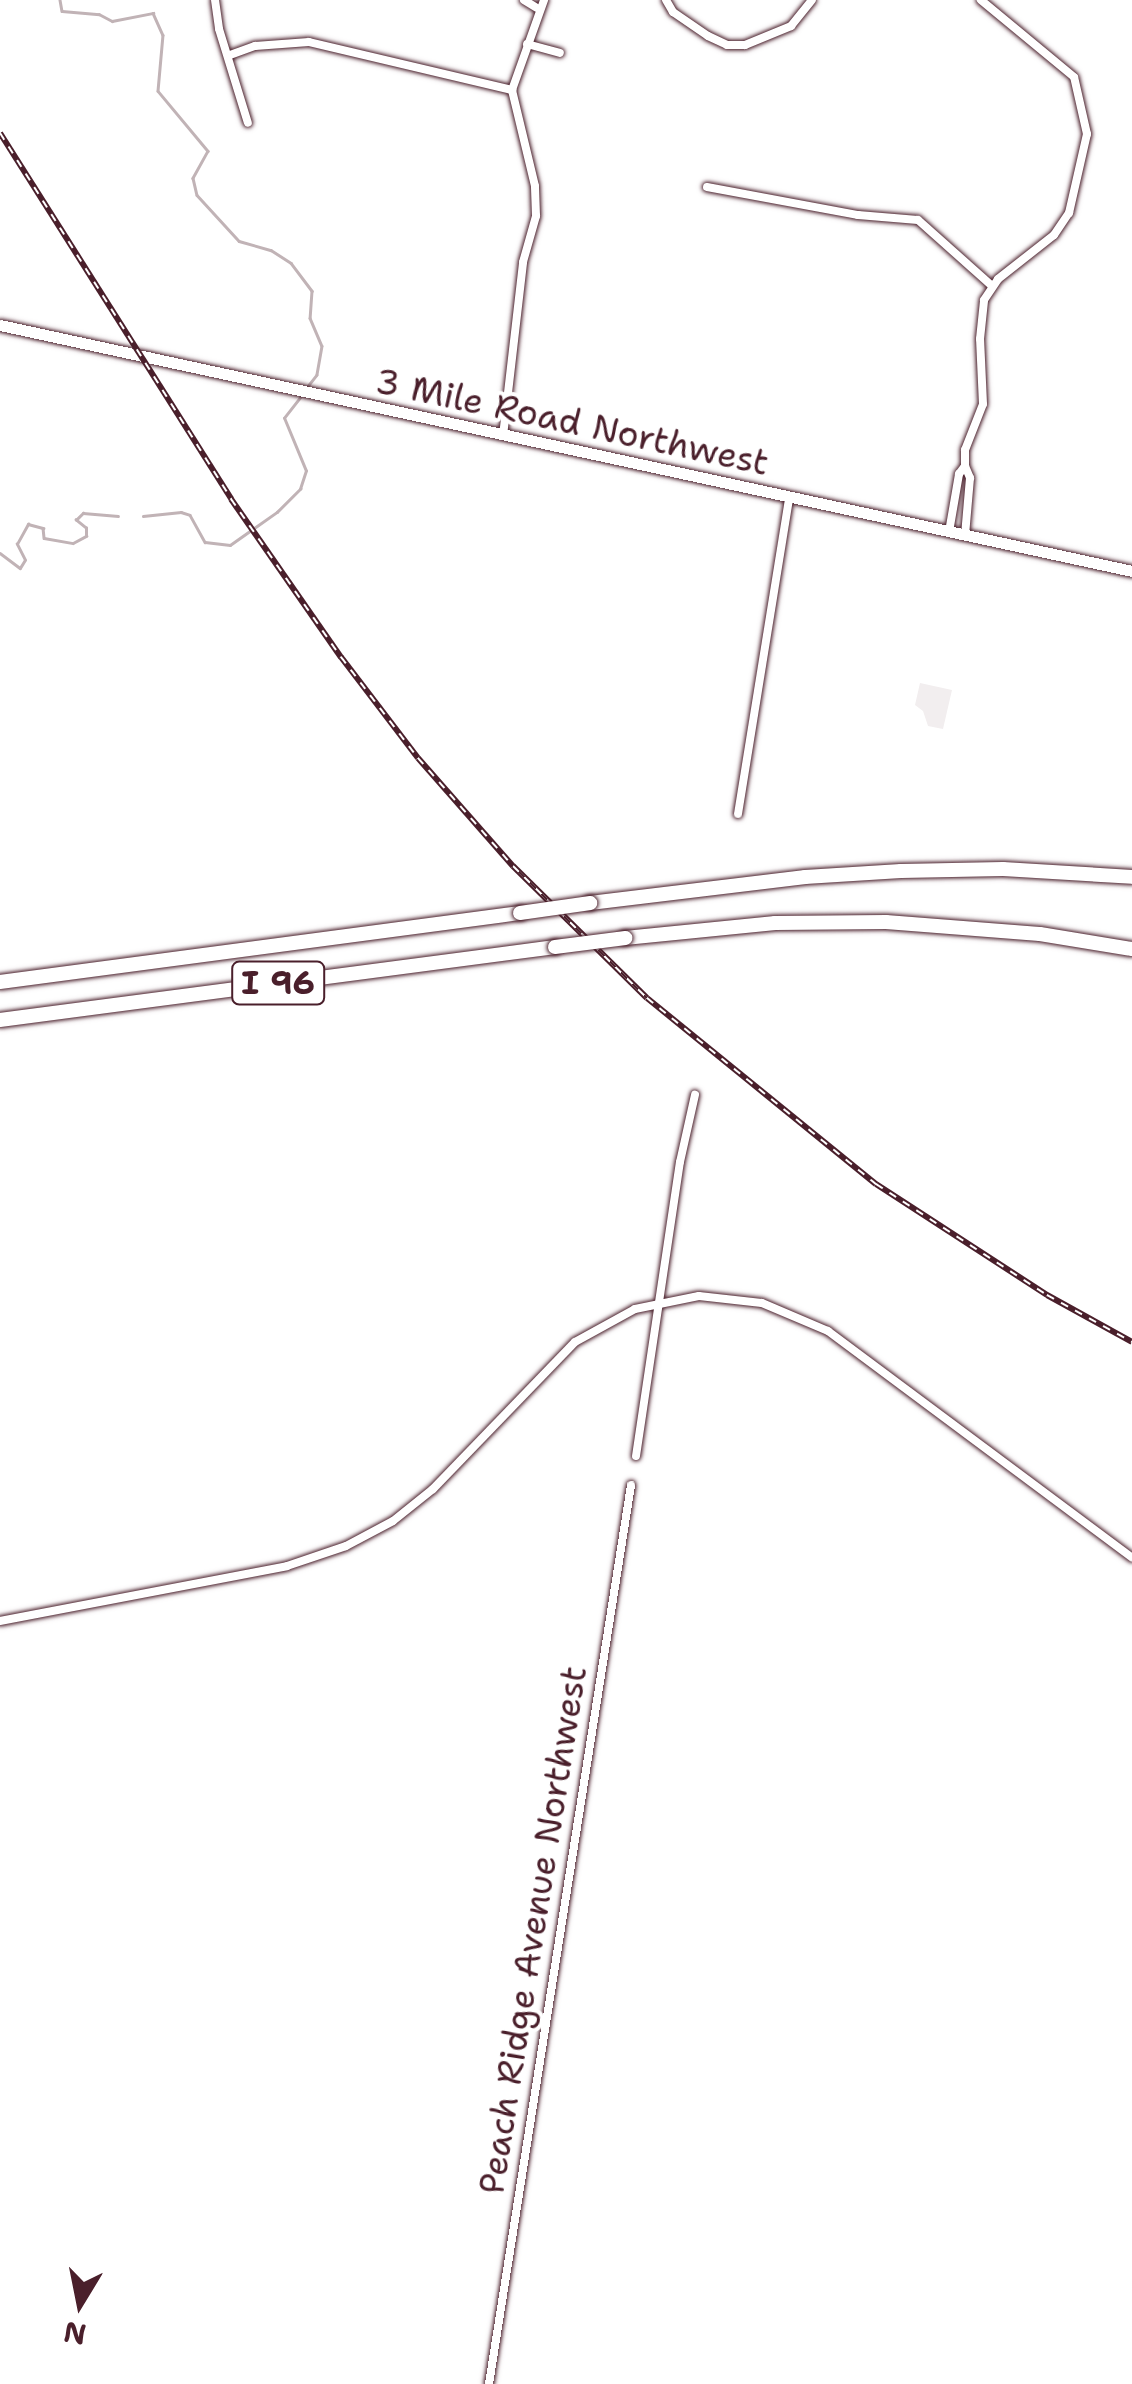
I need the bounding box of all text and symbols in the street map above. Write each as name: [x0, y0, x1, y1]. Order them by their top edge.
street label: 3 Mile Road Northwest: [371, 360, 773, 484]
road number: I 96: [230, 956, 326, 1010]
street label: Peach Ridge Avenue Northwest: [470, 1663, 596, 2197]
north arrow: [30, 2254, 130, 2354]
text: N: [61, 2313, 89, 2354]

